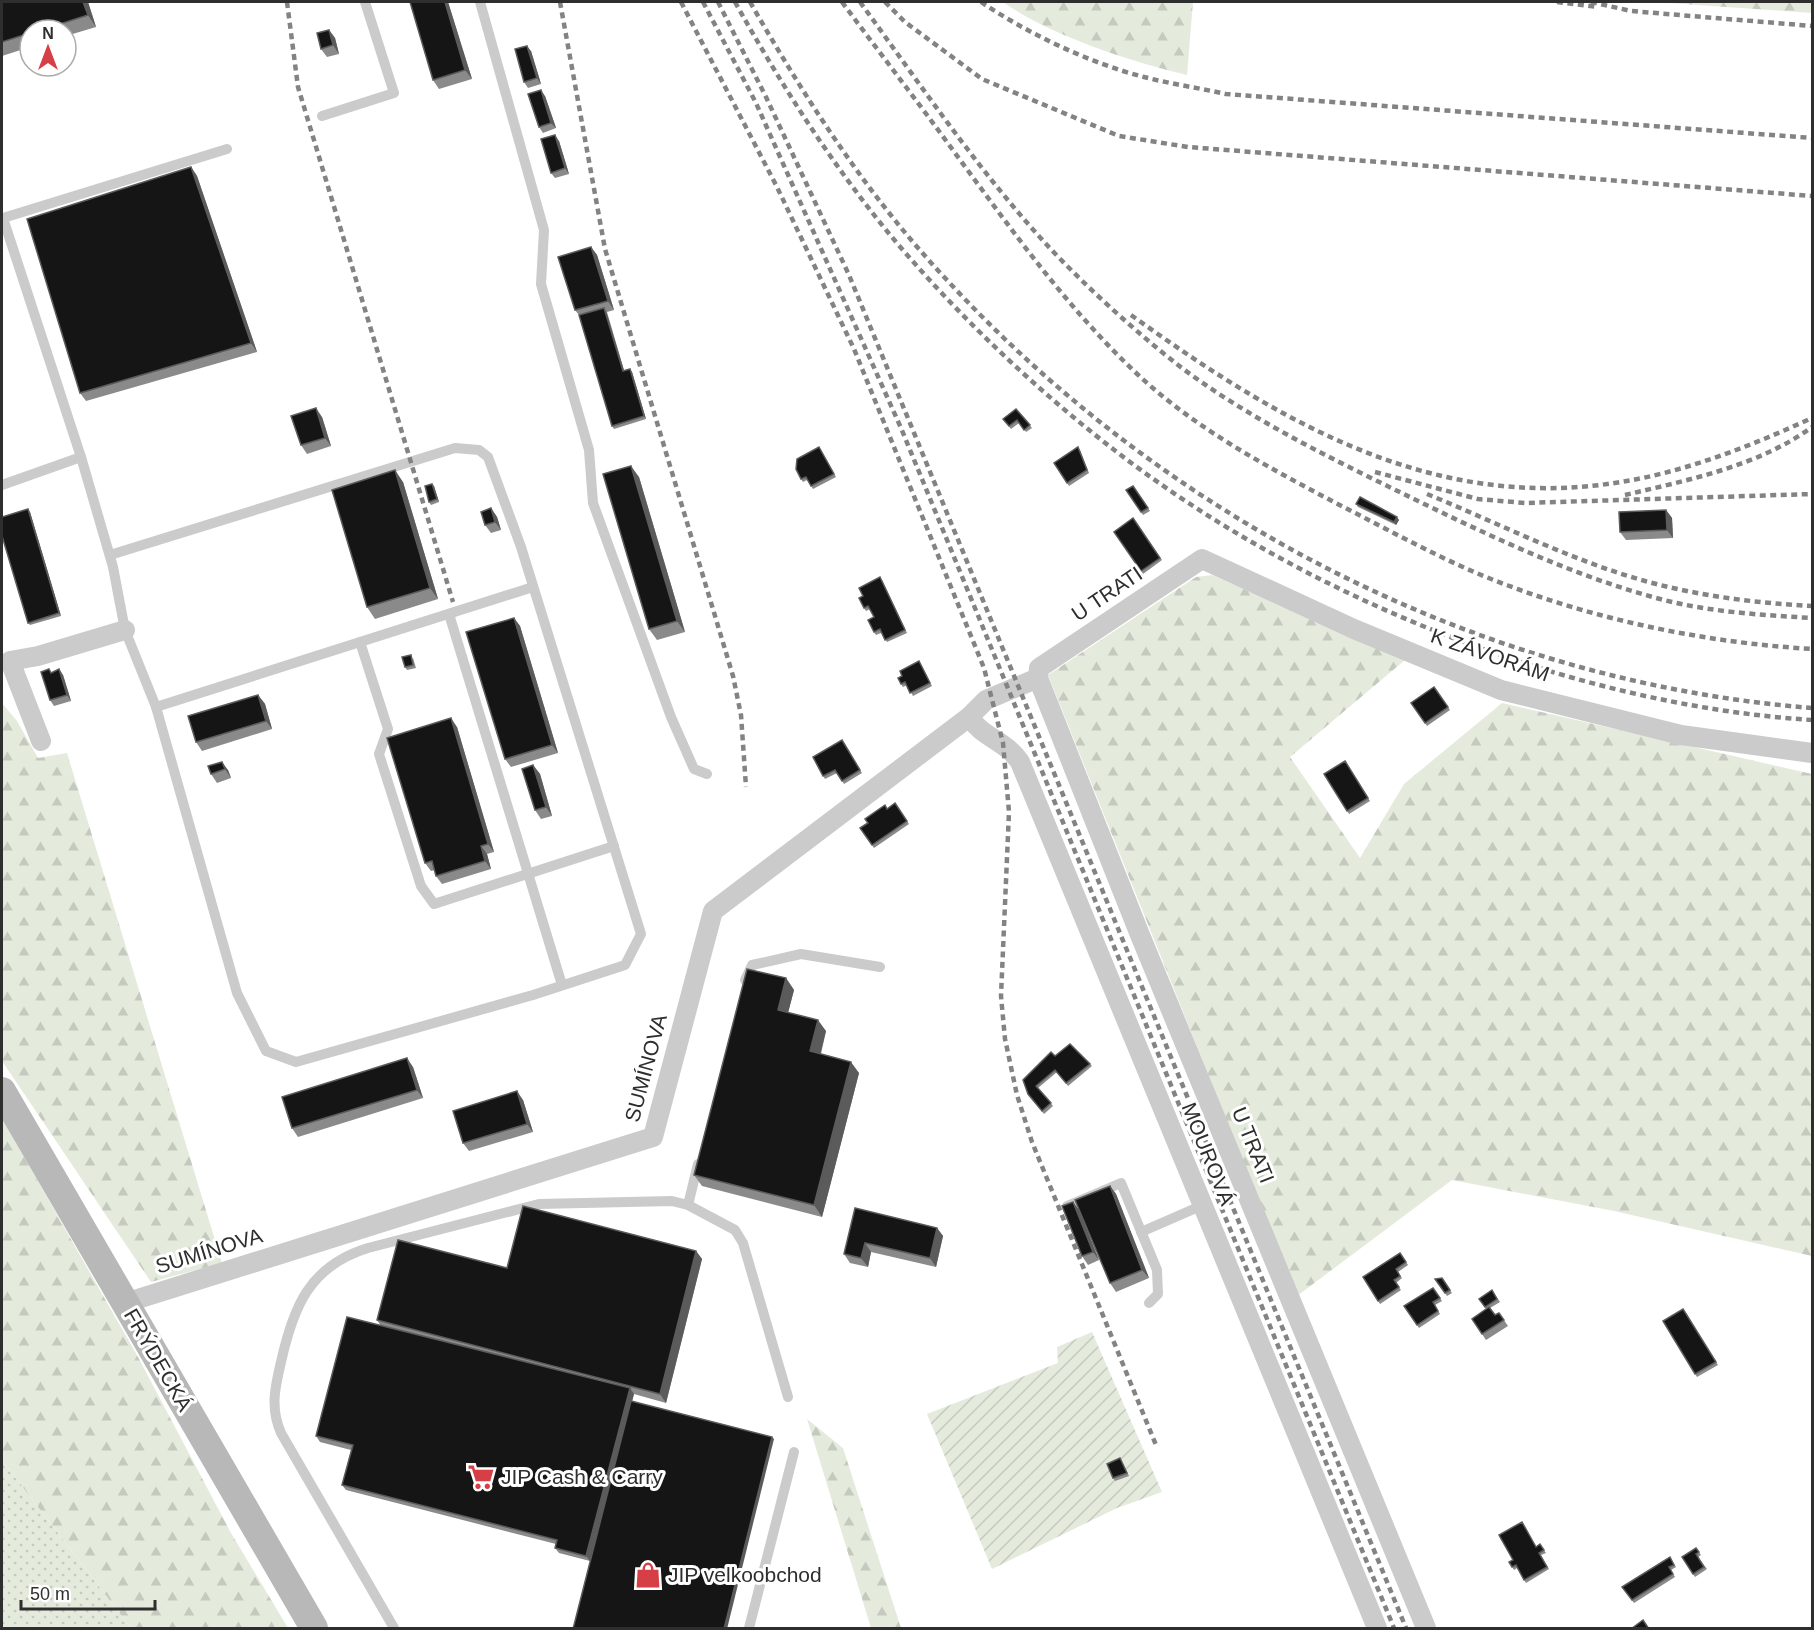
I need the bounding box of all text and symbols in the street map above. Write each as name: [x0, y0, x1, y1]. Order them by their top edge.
north arrow: [18, 18, 78, 78]
text: N: [42, 25, 54, 42]
street label: U TRATI: [1067, 562, 1146, 625]
street label: K ZÁVORÁM: [1428, 624, 1552, 686]
street label: SUMÍNOVA: [620, 1012, 671, 1124]
street label: MOUROVÁ: [1177, 1099, 1239, 1208]
street label: U TRATI: [1228, 1104, 1279, 1186]
street label: SUMÍNOVA: [153, 1223, 265, 1278]
street label: FRÝDECKÁ: [120, 1304, 197, 1415]
supermarket icon: JIP Cash & Carry: [466, 1462, 496, 1492]
place label: JIP Cash & Carry: [501, 1465, 663, 1488]
shop icon: JIP velkoobchod: [633, 1560, 663, 1590]
place label: JIP velkoobchod: [668, 1563, 822, 1586]
scale bar: [21, 1573, 154, 1611]
text: 50 m: [30, 1584, 70, 1604]

